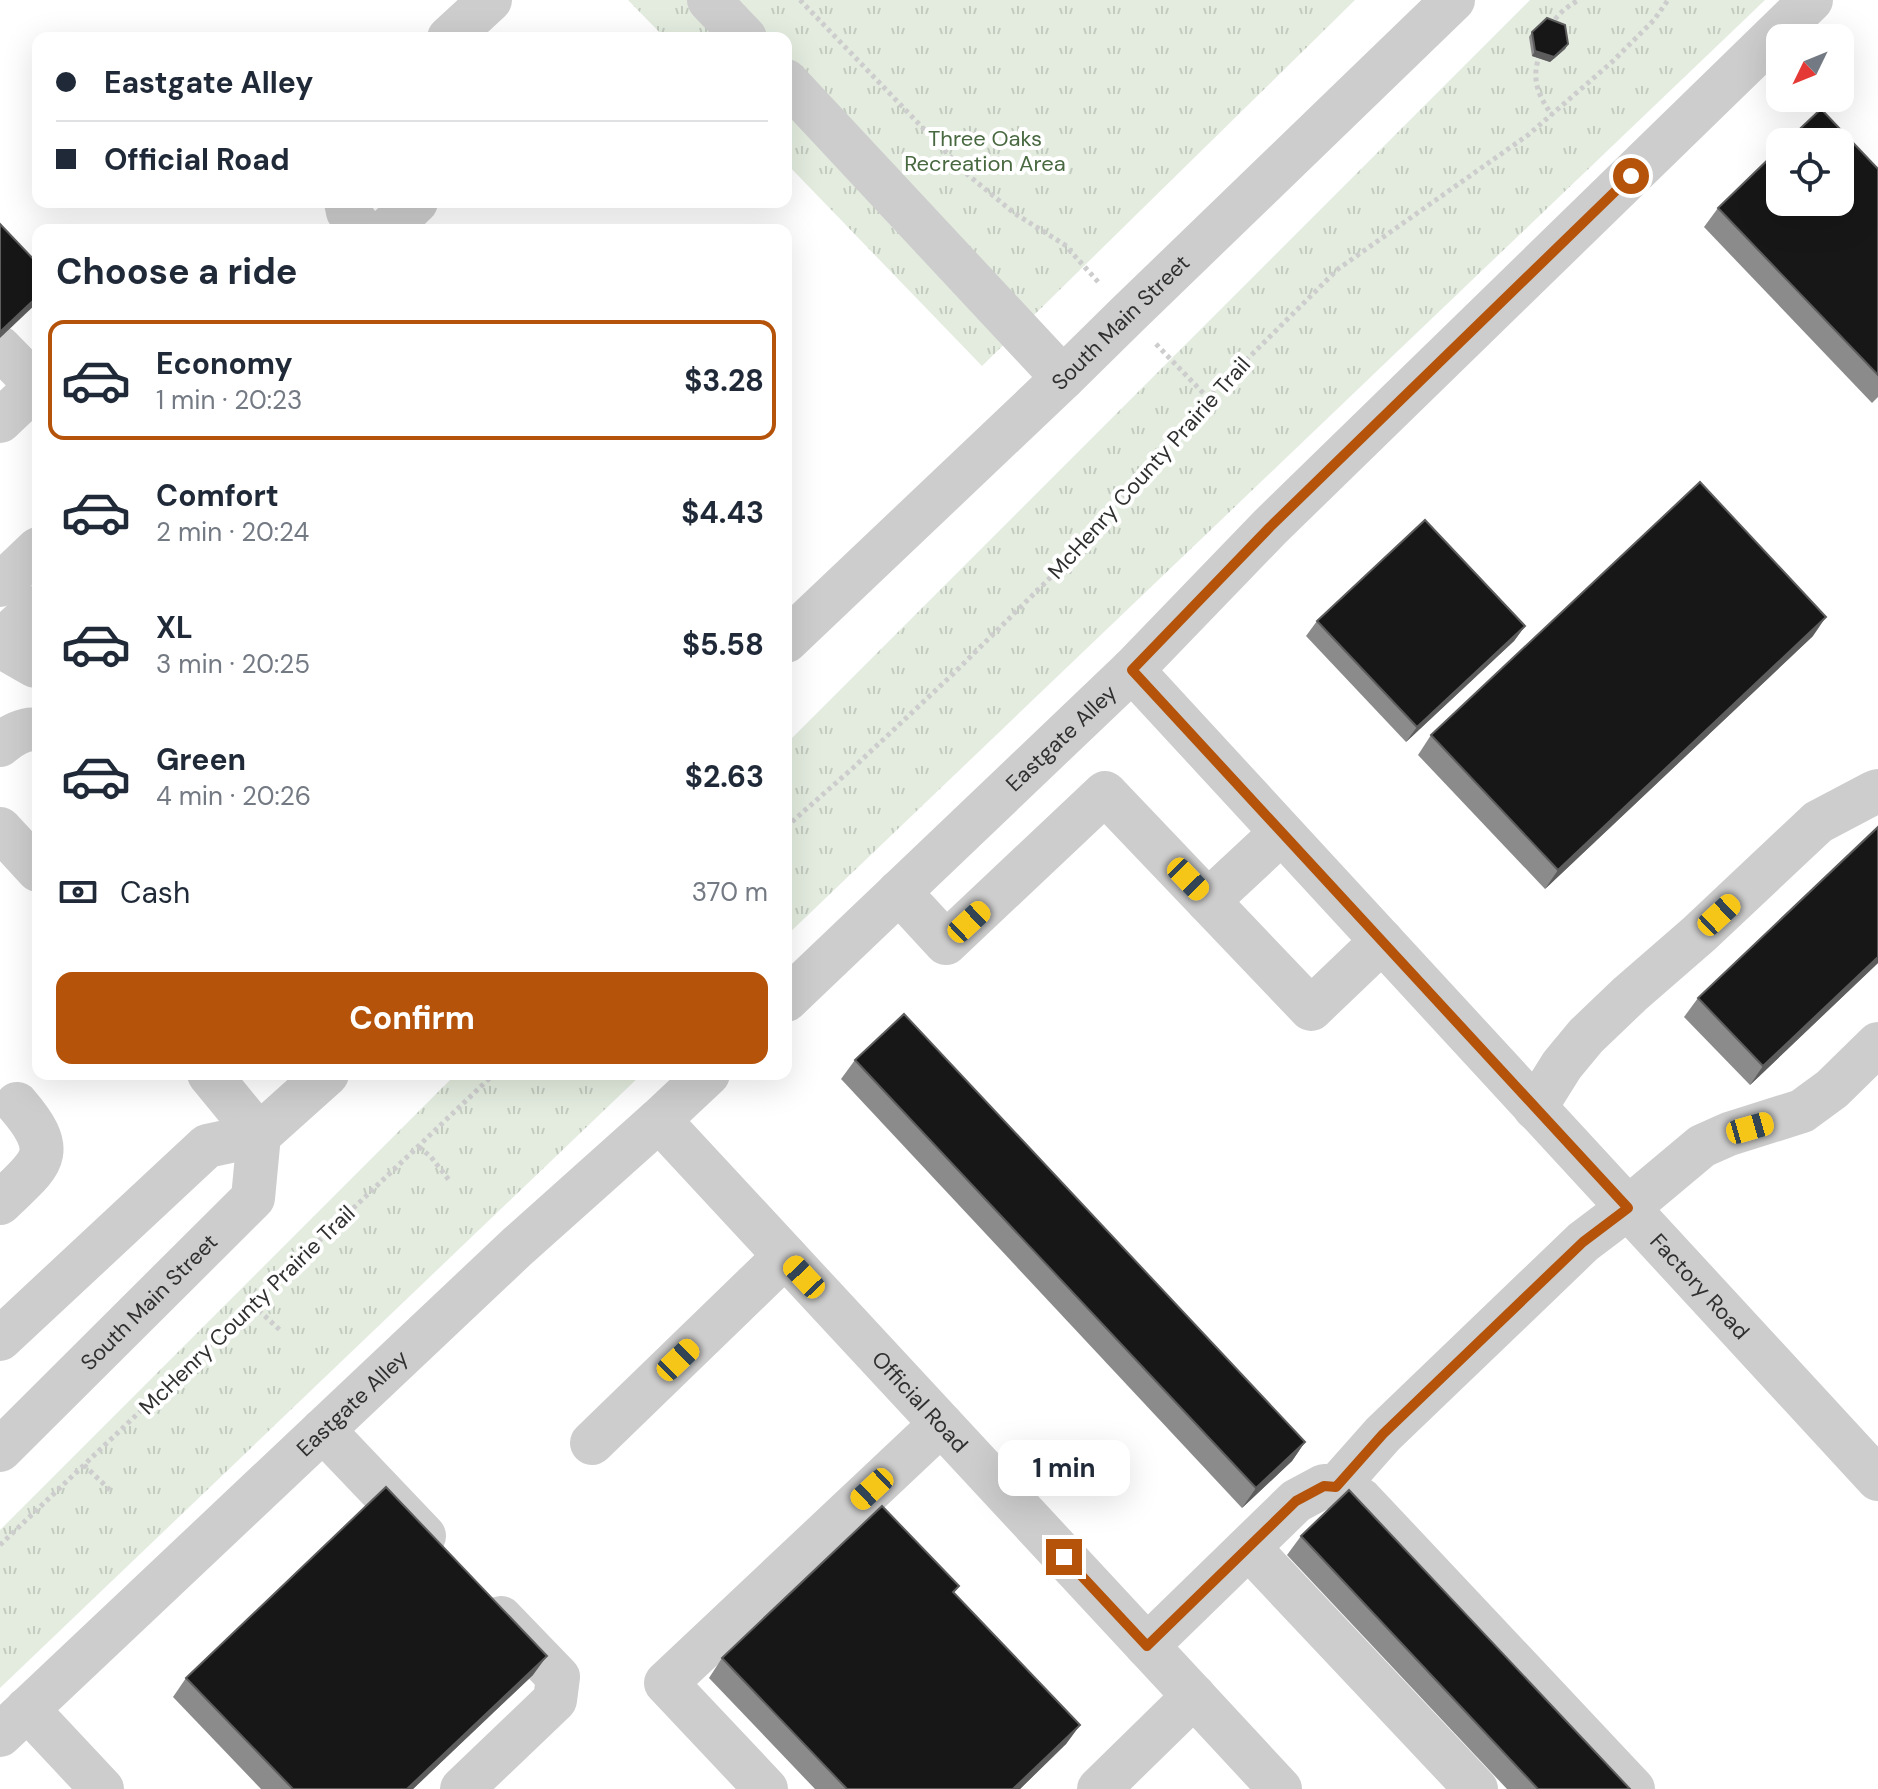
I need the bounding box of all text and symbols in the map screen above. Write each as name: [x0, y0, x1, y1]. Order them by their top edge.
north arrow: [1766, 24, 1854, 112]
map controls: [1766, 24, 1854, 216]
text: Eastgate Alley: [104, 63, 313, 102]
park label: Three Oaks Recreation Area: [904, 124, 1066, 178]
button: locate: [1766, 128, 1854, 216]
text: Official Road: [104, 140, 290, 179]
route start: [1613, 158, 1649, 194]
text: Choose a ride: [56, 248, 297, 295]
street label: South Main Street: [1045, 248, 1196, 396]
icon: car: [60, 344, 132, 416]
text: Economy: [156, 344, 293, 383]
street label: McHenry County Prairie Trail: [1041, 351, 1257, 585]
text: $3.28: [684, 361, 764, 400]
text: 1 min · 20:23: [156, 383, 302, 417]
icon: car: [60, 476, 132, 548]
text: Comfort: [156, 476, 279, 515]
text: $4.43: [681, 493, 764, 532]
text: 2 min · 20:24: [156, 515, 309, 549]
icon: car: [60, 608, 132, 680]
text: XL: [156, 608, 193, 647]
text: $5.58: [682, 625, 764, 664]
text: 3 min · 20:25: [156, 647, 310, 681]
street label: Eastgate Alley: [999, 678, 1123, 798]
icon: car: [60, 740, 132, 812]
text: Green: [156, 740, 246, 779]
text: $2.63: [685, 757, 764, 796]
text: 4 min · 20:26: [156, 779, 311, 813]
car: [1163, 853, 1213, 905]
icon: cash: [56, 870, 100, 914]
text: Cash: [120, 873, 190, 912]
text: 370 m: [692, 875, 768, 909]
car: [1693, 890, 1745, 940]
car: [943, 897, 995, 947]
button: Confirm: [56, 972, 768, 1064]
car: [1724, 1110, 1776, 1146]
street label: McHenry County Prairie Trail: [133, 1199, 361, 1421]
street label: South Main Street: [74, 1227, 224, 1376]
street label: Factory Road: [1644, 1227, 1756, 1345]
car: [779, 1251, 829, 1303]
car: [652, 1335, 704, 1385]
street label: Eastgate Alley: [290, 1343, 414, 1462]
street label: Official Road: [866, 1344, 975, 1458]
callout: 1 min: [998, 1441, 1130, 1497]
text: 1 min: [1032, 1451, 1096, 1485]
car: [846, 1464, 898, 1514]
route end: [1046, 1539, 1082, 1575]

